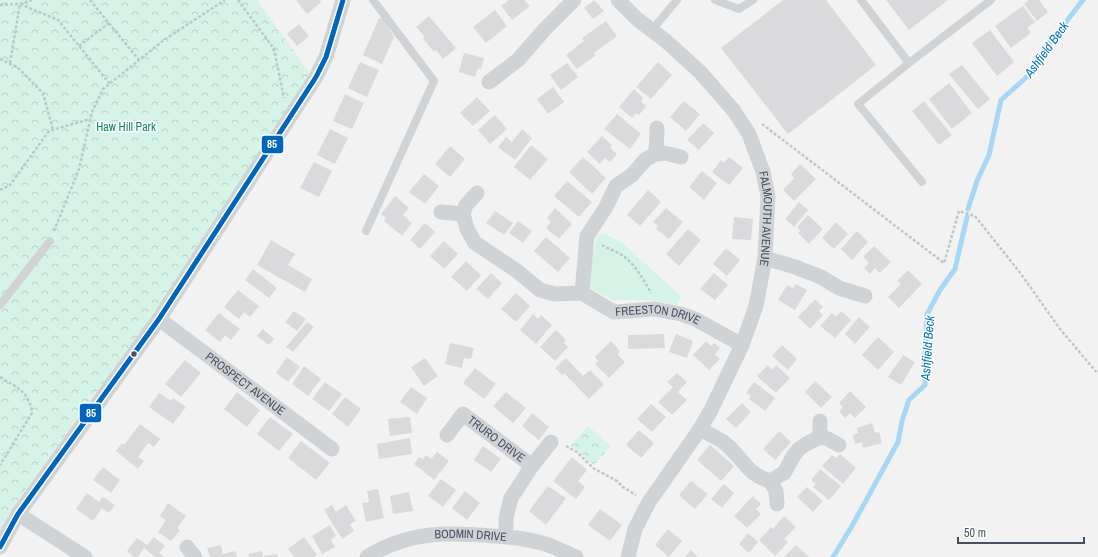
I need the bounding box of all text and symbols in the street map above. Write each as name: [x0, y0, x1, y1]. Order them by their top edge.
water label: Ashfield Beck: [1020, 17, 1073, 81]
park label: Haw Hill Park: [96, 119, 156, 135]
line badge: 85: [261, 135, 284, 154]
text: 85: [267, 137, 277, 151]
street label: FALMOUTH AVENUE: [755, 170, 776, 268]
street label: FREESTON DRIVE: [615, 301, 703, 329]
water label: Ashfield Beck: [917, 314, 938, 382]
unlabelled marker: [129, 349, 139, 359]
street label: PROSPECT AVENUE: [202, 349, 289, 419]
line badge: 85: [79, 403, 102, 423]
text: 85: [86, 406, 96, 420]
street label: TRURO DRIVE: [464, 412, 528, 466]
scale bar: [958, 519, 1084, 545]
text: 50 m: [964, 525, 986, 541]
street label: BODMIN DRIVE: [434, 526, 507, 545]

